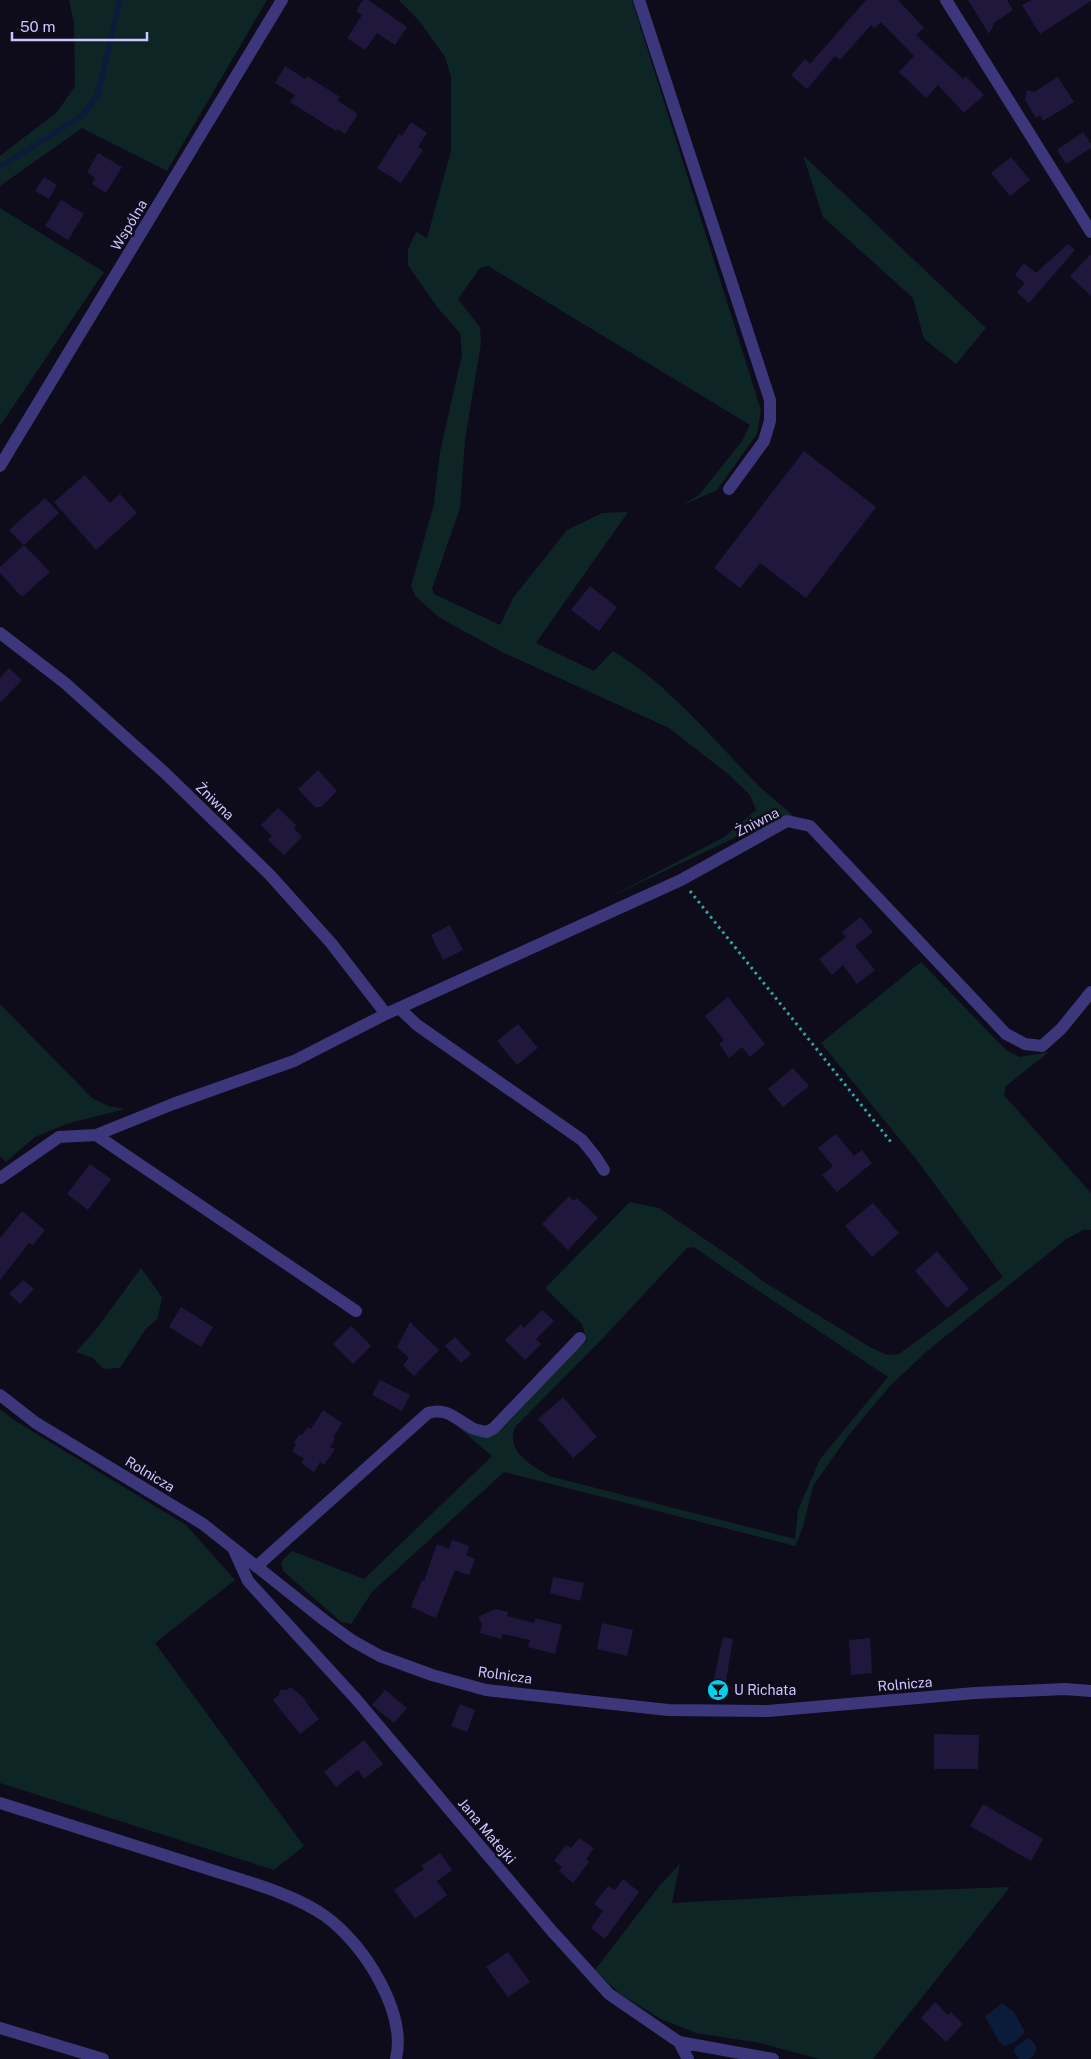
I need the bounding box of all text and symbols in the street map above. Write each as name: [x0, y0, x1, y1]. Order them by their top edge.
scale bar: [12, 10, 148, 42]
text: 50 m: [20, 18, 55, 35]
street label: Wspólna: [108, 197, 150, 253]
street label: Żniwna: [193, 777, 239, 823]
street label: Żniwna: [732, 802, 782, 840]
street label: Rolnicza: [122, 1453, 178, 1495]
street label: Rolnicza: [477, 1663, 533, 1687]
street label: Rolnicza: [877, 1674, 933, 1694]
bar icon: U Richata: [706, 1678, 730, 1702]
place label: U Richata: [734, 1682, 796, 1698]
street label: Jana Matejki: [455, 1795, 519, 1867]

